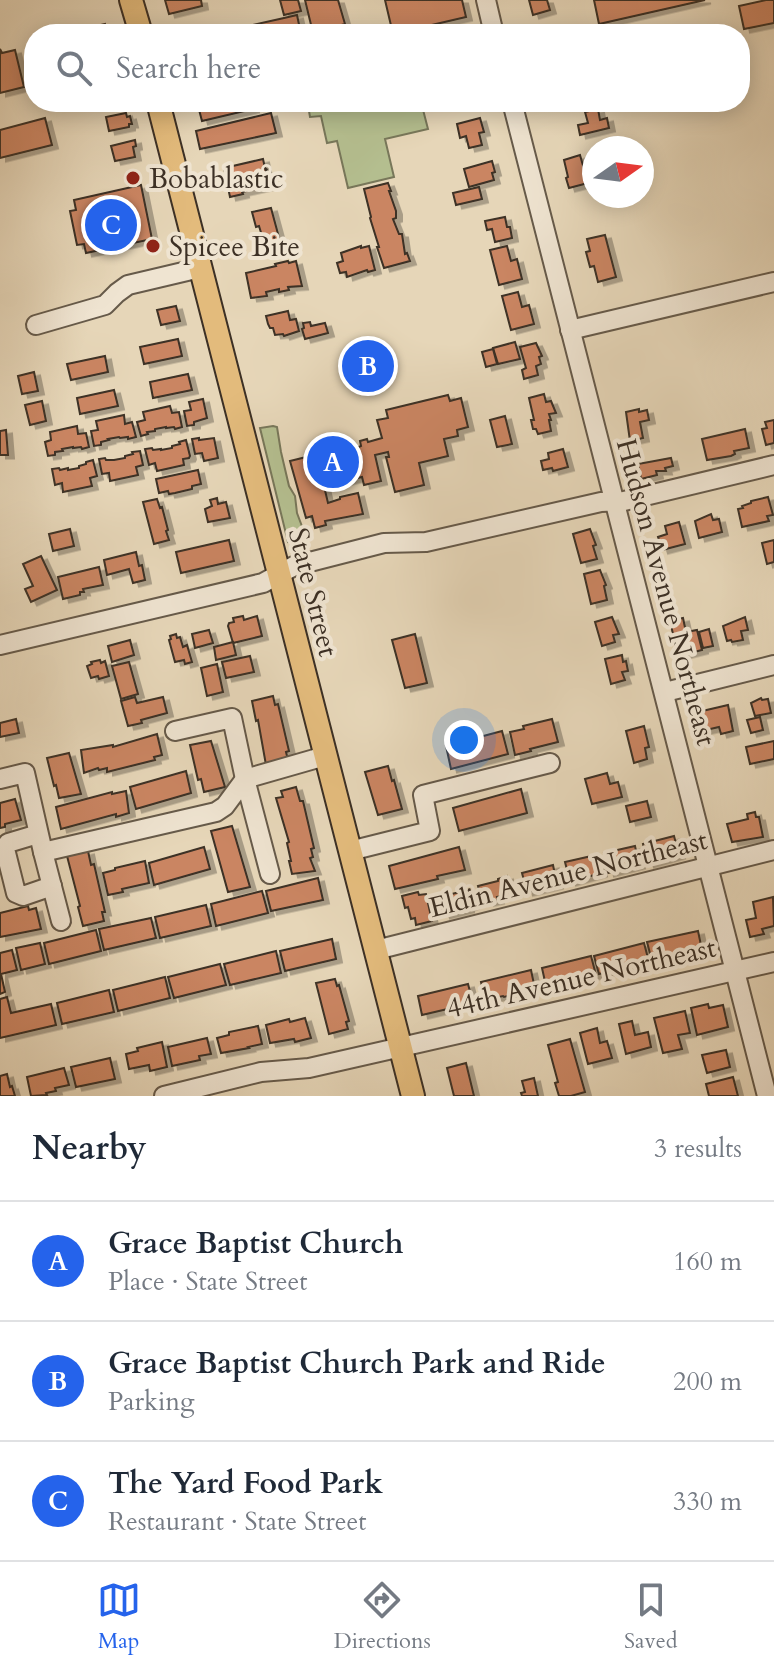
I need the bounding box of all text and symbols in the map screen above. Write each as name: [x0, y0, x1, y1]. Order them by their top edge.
search box: [24, 24, 750, 112]
icon: search: [52, 46, 96, 90]
text: Search here: [116, 48, 261, 89]
north arrow: [582, 136, 654, 208]
place label: Bobablastic: [149, 160, 283, 198]
marker: Bobablastic: [124, 169, 142, 187]
pin: C: [85, 195, 137, 255]
place label: Spicee Bite: [169, 228, 300, 266]
marker: Spicee Bite: [144, 237, 162, 255]
pin: B: [342, 336, 394, 396]
pin: A: [307, 432, 359, 492]
street label: Hudson Avenue Northeast: [607, 435, 725, 750]
street label: State Street: [279, 524, 347, 661]
your location: [444, 720, 484, 760]
street label: Eldin Avenue Northeast: [425, 821, 711, 927]
street label: 44th Avenue Northeast: [443, 928, 720, 1027]
text: Nearby: [32, 1125, 147, 1171]
text: 3 results: [654, 1131, 742, 1166]
text: Grace Baptist Church: [108, 1223, 403, 1264]
text: A: [48, 1244, 68, 1279]
text: 160 m: [673, 1244, 742, 1279]
text: Place · State Street: [108, 1264, 307, 1299]
text: Grace Baptist Church Park and Ride: [108, 1343, 606, 1384]
text: B: [49, 1364, 67, 1399]
text: 200 m: [673, 1364, 742, 1399]
text: Parking: [108, 1384, 195, 1419]
text: The Yard Food Park: [108, 1463, 383, 1504]
text: C: [48, 1484, 68, 1519]
text: 330 m: [673, 1484, 742, 1519]
text: Restaurant · State Street: [108, 1504, 367, 1539]
tab: Map: [97, 1578, 141, 1656]
tab: Directions: [334, 1578, 431, 1656]
tab: Saved: [624, 1578, 677, 1656]

